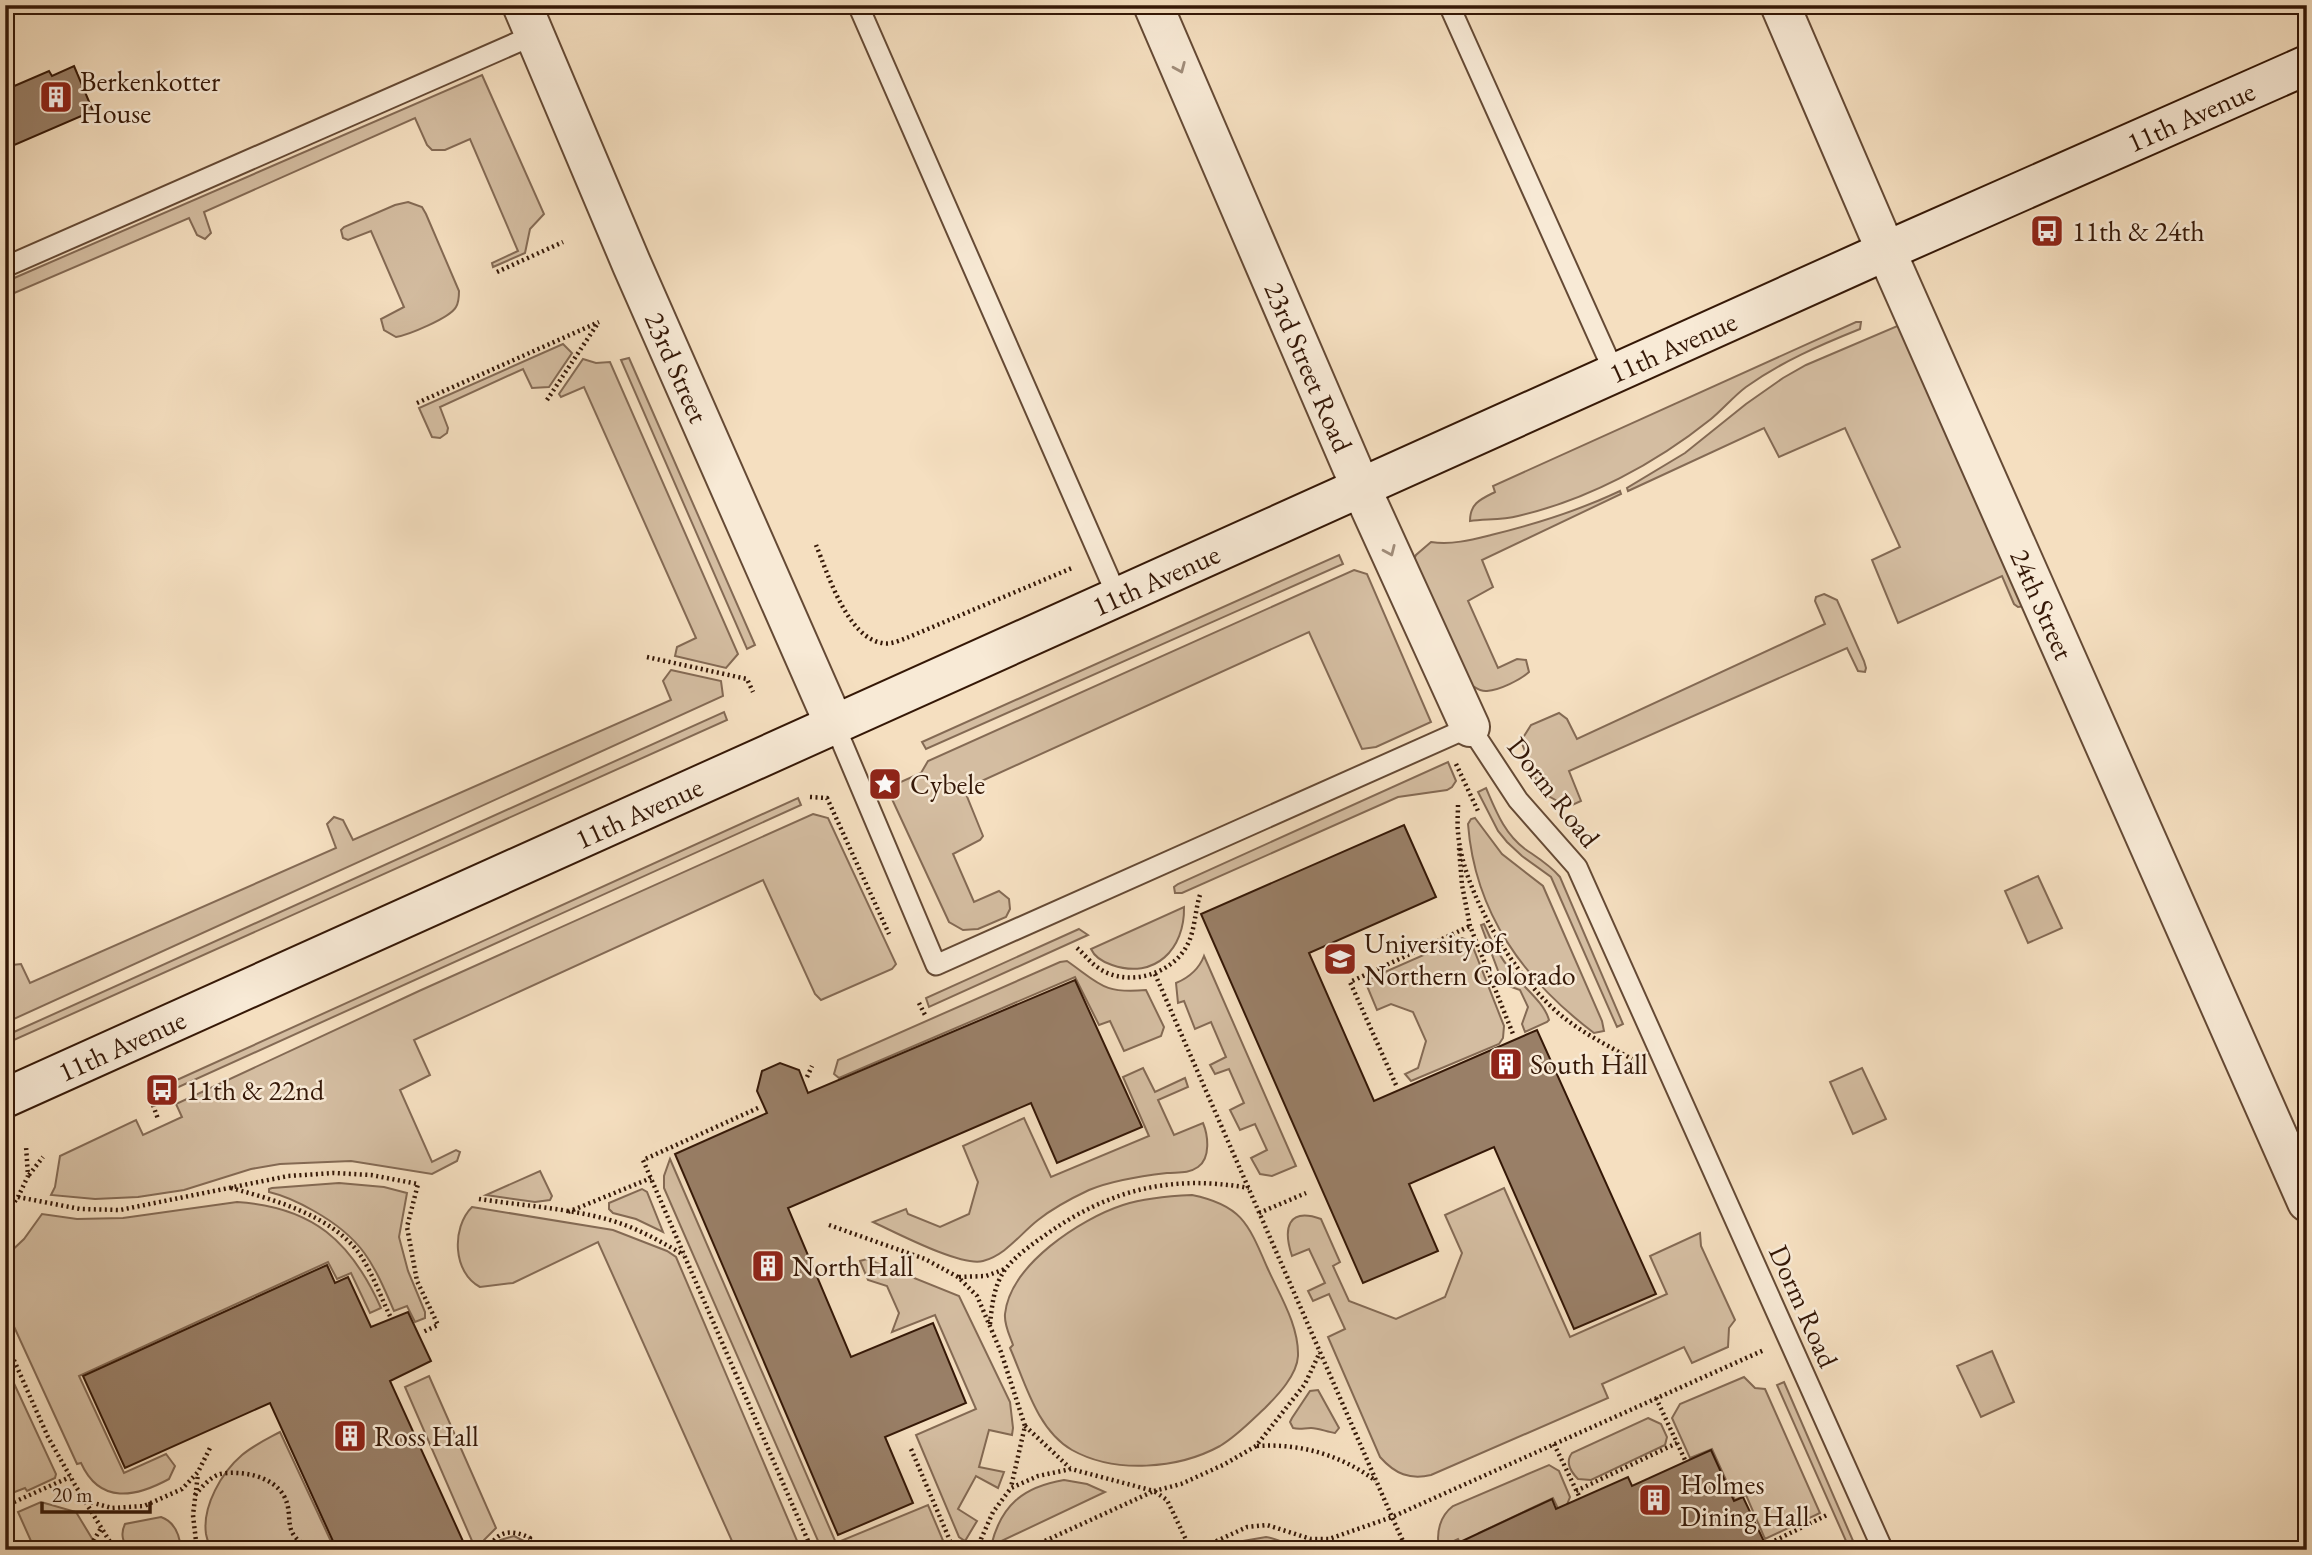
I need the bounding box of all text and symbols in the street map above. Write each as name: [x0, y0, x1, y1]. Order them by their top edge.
one-way arrow: [1172, 61, 1186, 73]
place label: Berkenkotter House: [80, 63, 221, 131]
street label: 11th Avenue: [2121, 72, 2260, 160]
building icon: Berkenkotter House: [37, 78, 75, 116]
bus stop icon: 11th & 24th: [2028, 212, 2066, 250]
place label: 11th & 24th: [2072, 213, 2205, 249]
street label: 23rd Street Road: [1256, 276, 1362, 458]
street label: 11th Avenue: [1603, 303, 1742, 391]
street label: 23rd Street: [637, 306, 717, 428]
street label: 11th Avenue: [1086, 535, 1225, 624]
one-way arrow: [1382, 543, 1396, 556]
street label: 24th Street: [2002, 543, 2083, 665]
street label: Dorm Road: [1500, 730, 1609, 855]
place icon: Cybele: [866, 765, 904, 803]
place label: Cybele: [910, 766, 985, 802]
street label: 11th Avenue: [569, 768, 708, 857]
place label: University of Northern Colorado: [1364, 925, 1576, 993]
school or university icon: University of Northern Colorado: [1321, 940, 1359, 978]
street label: 11th Avenue: [52, 1001, 191, 1090]
building icon: South Hall: [1487, 1045, 1525, 1083]
place label: South Hall: [1530, 1046, 1648, 1082]
bus stop icon: 11th & 22nd: [143, 1071, 181, 1109]
place label: 11th & 22nd: [186, 1072, 325, 1108]
street label: Dorm Road: [1761, 1239, 1847, 1374]
building icon: North Hall: [749, 1247, 787, 1285]
place label: North Hall: [792, 1248, 914, 1284]
building icon: Ross Hall: [331, 1417, 369, 1455]
place label: Ross Hall: [374, 1418, 479, 1454]
place label: Holmes Dining Hall: [1680, 1466, 1810, 1534]
scale bar: [42, 1471, 150, 1515]
text: 20 m: [52, 1481, 93, 1508]
building icon: Holmes Dining Hall: [1636, 1481, 1674, 1519]

